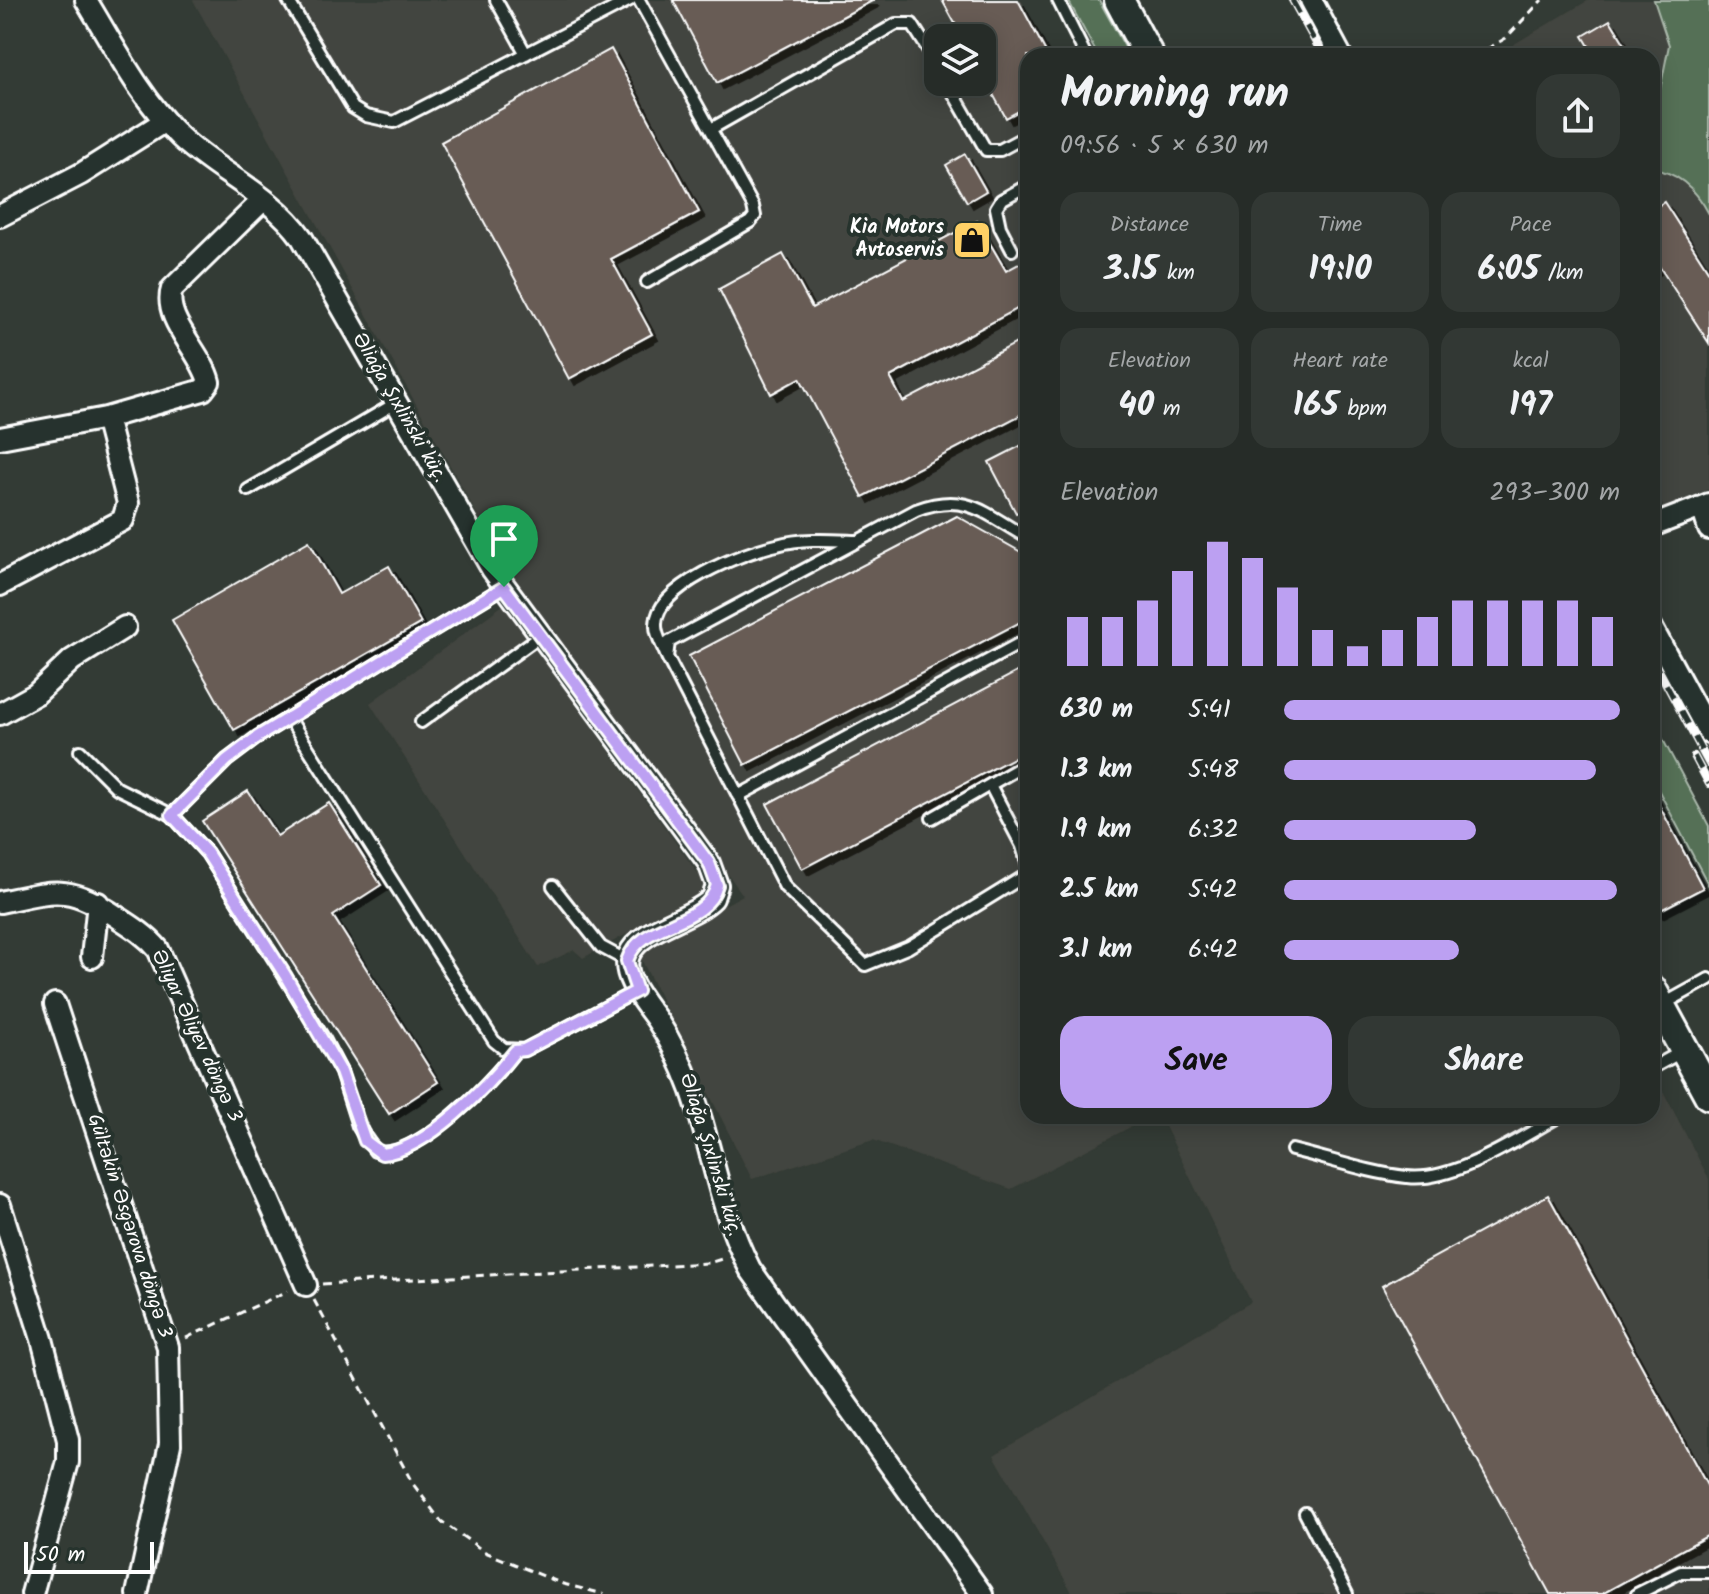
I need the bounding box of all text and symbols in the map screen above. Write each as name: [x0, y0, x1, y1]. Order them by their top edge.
map controls: [924, 24, 996, 96]
button: layers: [924, 24, 996, 96]
text: Morning run: [1060, 60, 1289, 130]
button: share: [1536, 74, 1620, 158]
text: 09:56 · 5 × 630 m: [1060, 125, 1268, 167]
text: Distance: [1110, 208, 1189, 243]
text: Time: [1318, 208, 1362, 243]
text: Pace: [1510, 208, 1552, 243]
place label: Kia Motors Avtoservis: [850, 212, 945, 267]
shop icon: Kia Motors Avtoservis: [951, 219, 993, 261]
text: 3.15: [1104, 243, 1158, 297]
text: 19:10: [1308, 243, 1372, 297]
text: 6:05: [1478, 243, 1539, 297]
text: km: [1158, 256, 1195, 291]
text: /km: [1539, 256, 1584, 291]
street label: Əliağa Şıxlinski küç.: [343, 327, 455, 489]
text: Elevation: [1108, 344, 1191, 379]
text: Heart rate: [1292, 344, 1388, 379]
text: kcal: [1513, 344, 1549, 379]
text: 40: [1118, 379, 1154, 433]
text: 165: [1293, 379, 1339, 433]
text: 197: [1509, 379, 1552, 433]
text: m: [1154, 392, 1180, 427]
text: bpm: [1339, 392, 1387, 427]
text: Elevation: [1060, 472, 1158, 514]
text: 293–300 m: [1490, 472, 1620, 514]
pin: [470, 505, 538, 587]
icon: arrive: [482, 517, 526, 561]
text: 630 m: [1060, 689, 1133, 731]
text: 5:41: [1188, 689, 1231, 731]
text: 1.3 km: [1060, 749, 1132, 791]
text: 5:48: [1188, 749, 1238, 791]
text: 1.9 km: [1060, 809, 1131, 851]
text: 6:32: [1188, 809, 1239, 851]
text: 2.5 km: [1060, 869, 1139, 911]
text: 5:42: [1188, 869, 1238, 911]
text: 3.1 km: [1060, 929, 1132, 971]
text: 6:42: [1188, 929, 1238, 971]
street label: Əliyar Əliyev döngə 3: [142, 944, 250, 1128]
button: Save: [1060, 1016, 1332, 1108]
button: Share: [1348, 1016, 1620, 1108]
street label: Əliağa Şıxlinski küç.: [670, 1069, 750, 1241]
street label: Gültəkin Əsgərova döngə 3: [78, 1110, 180, 1342]
scale bar: [24, 1538, 154, 1574]
text: 50 m: [36, 1538, 85, 1573]

